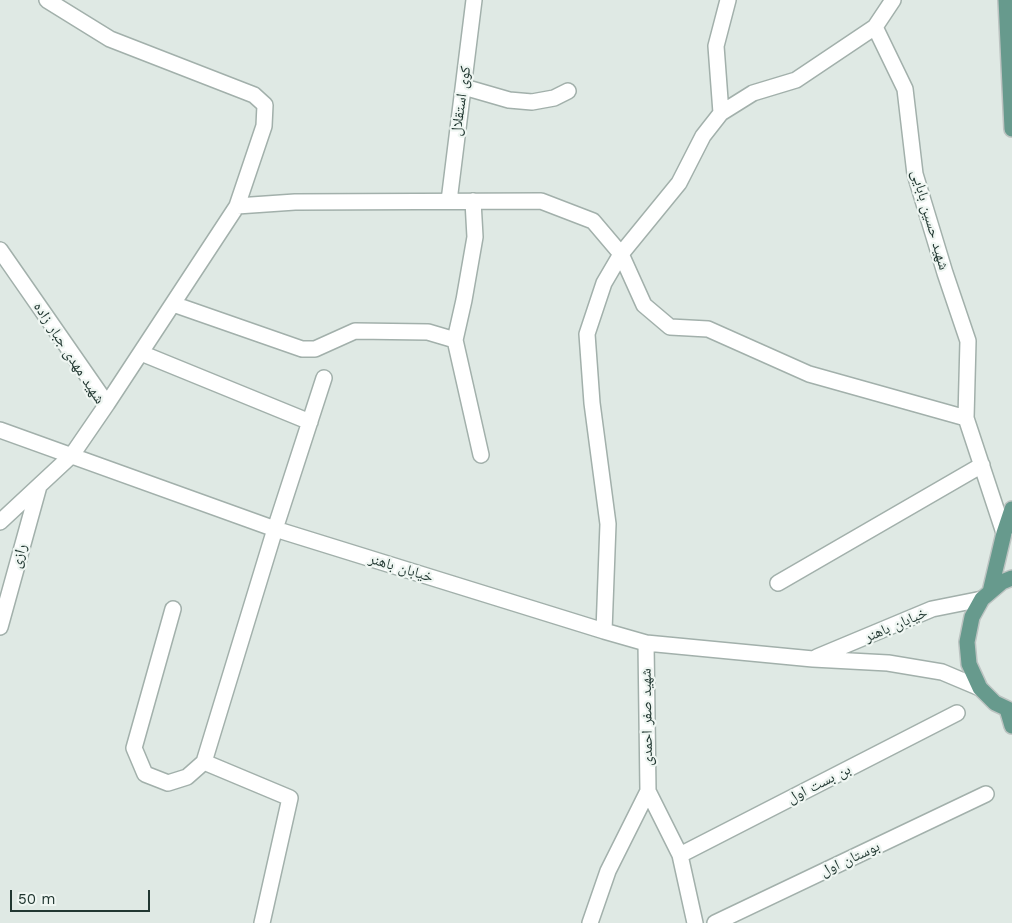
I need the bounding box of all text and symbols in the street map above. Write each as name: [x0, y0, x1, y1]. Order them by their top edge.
street label: کوی استقلال: [447, 65, 475, 137]
street label: شهید حسین بابایی: [907, 168, 953, 272]
street label: شهید مهدی جبار زاده: [29, 299, 109, 407]
street label: رازی: [7, 542, 31, 570]
street label: خیابان باهنر: [367, 550, 435, 586]
street label: خیابان باهنر: [862, 604, 930, 646]
street label: شهید صفر احمدی: [637, 668, 657, 766]
street label: بن بست اول: [784, 760, 854, 808]
street label: بوستان اول: [817, 837, 883, 881]
scale bar: [12, 880, 152, 912]
text: 50 m: [18, 890, 55, 908]

